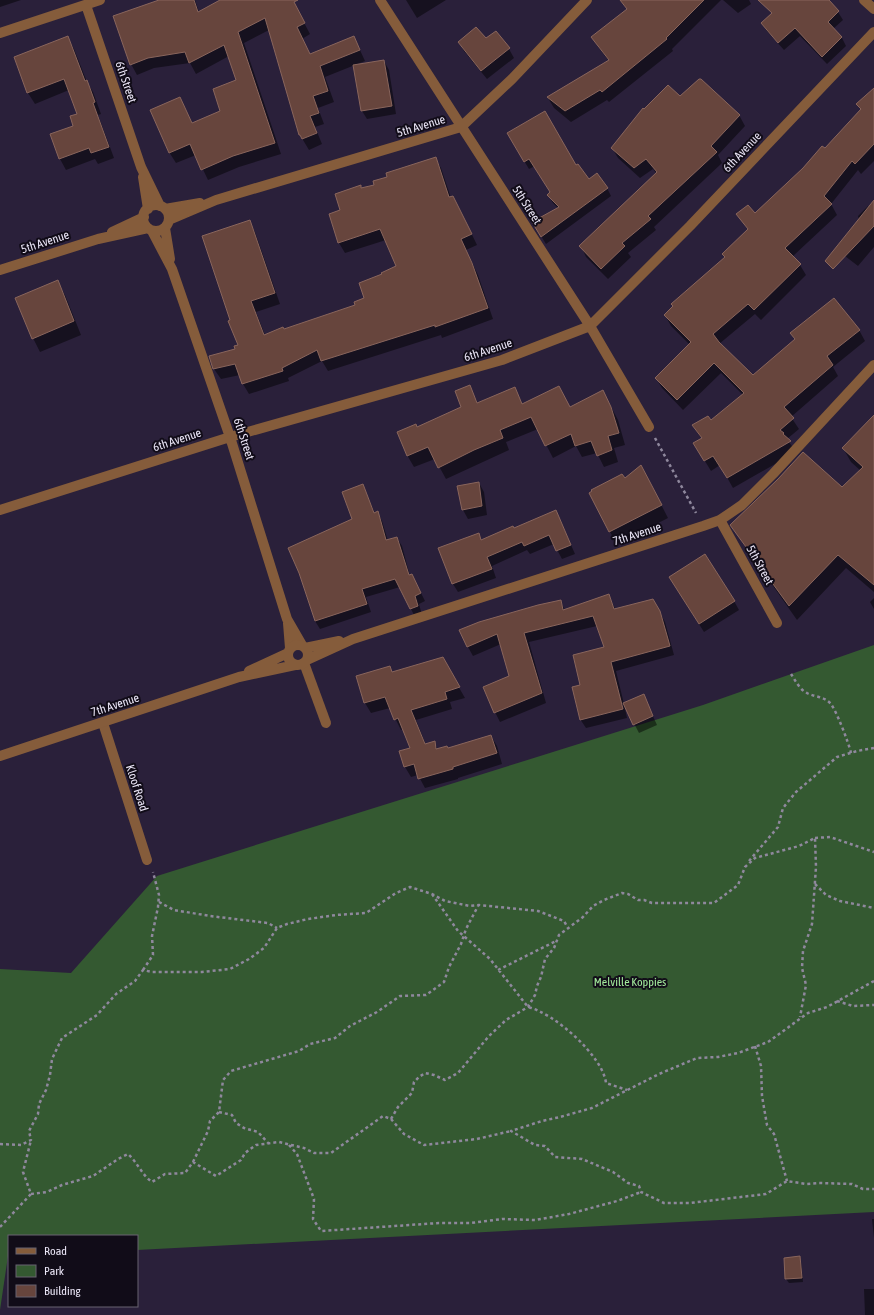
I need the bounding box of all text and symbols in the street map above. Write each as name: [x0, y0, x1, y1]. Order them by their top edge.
street label: 6th Street: [112, 59, 140, 105]
street label: 5th Avenue: [395, 112, 447, 140]
street label: 6th Avenue: [720, 129, 764, 175]
street label: 5th Street: [509, 183, 545, 227]
street label: 5th Avenue: [19, 228, 71, 256]
street label: 6th Avenue: [462, 336, 514, 364]
street label: 6th Street: [231, 416, 257, 462]
street label: 6th Avenue: [151, 426, 203, 454]
street label: 7th Avenue: [611, 520, 663, 548]
street label: 5th Street: [743, 543, 777, 588]
street label: 7th Avenue: [89, 691, 141, 719]
street label: Kloof Road: [123, 763, 151, 813]
park label: Melville Koppies: [594, 975, 666, 989]
legend: [8, 1235, 138, 1307]
text: Road: [44, 1244, 67, 1258]
text: Park: [44, 1264, 65, 1278]
text: Building: [44, 1284, 82, 1298]

